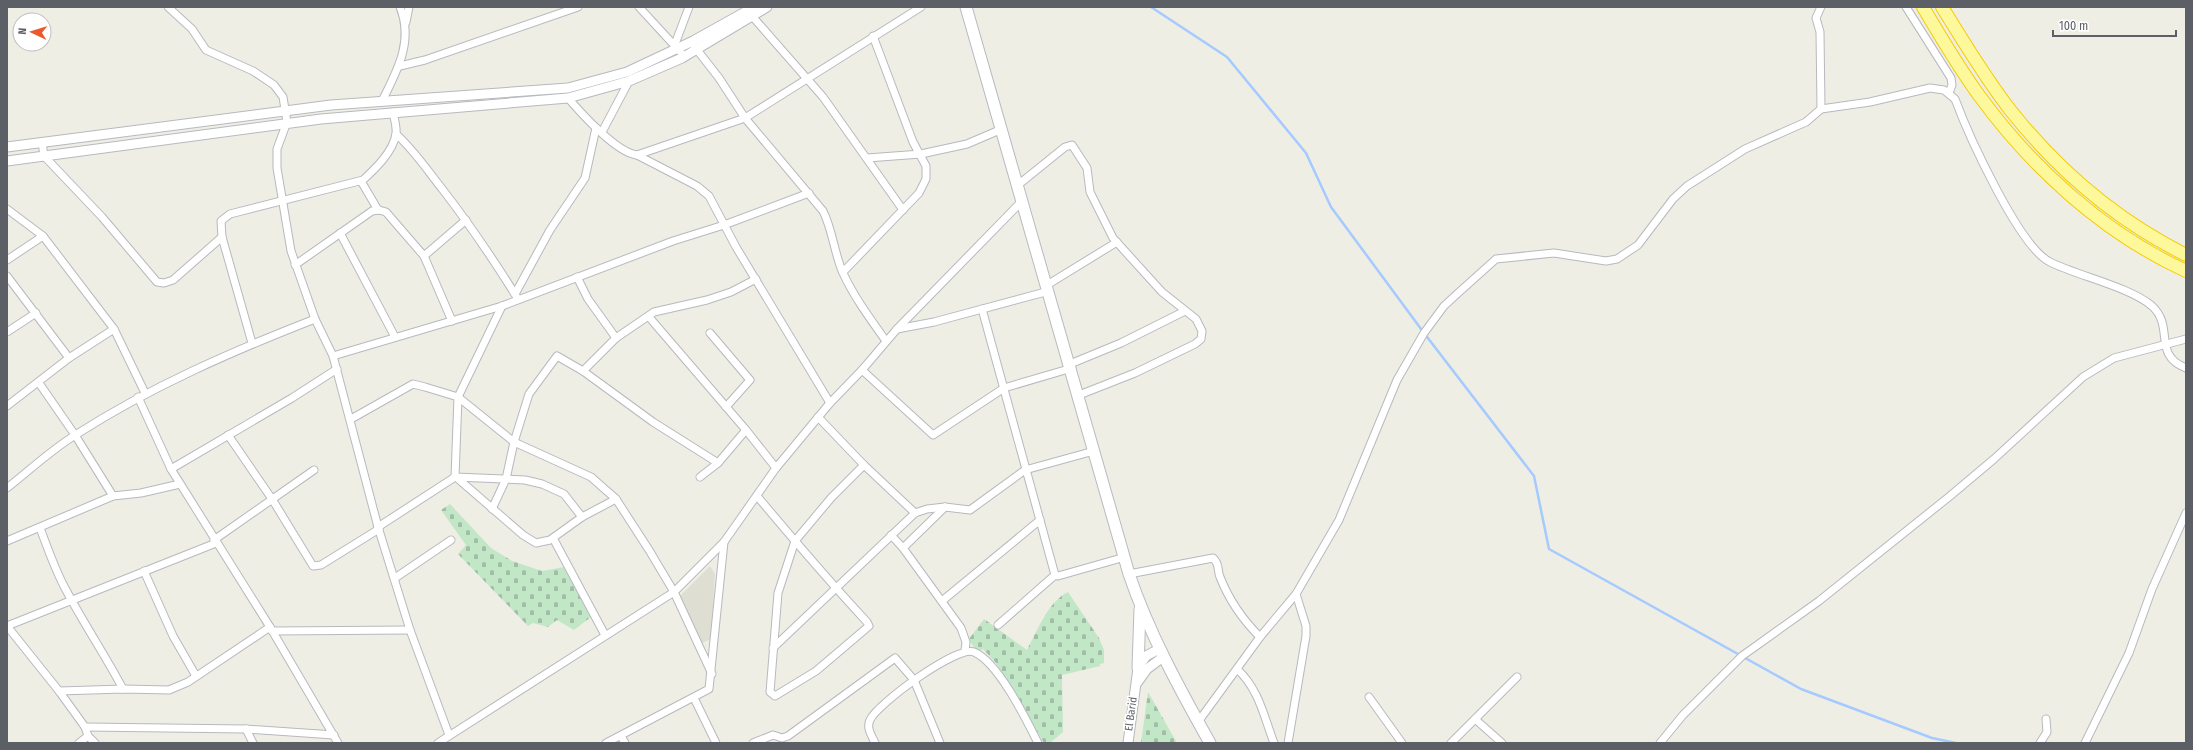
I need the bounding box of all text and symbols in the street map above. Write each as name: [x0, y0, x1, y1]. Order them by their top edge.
north arrow: [12, 12, 52, 52]
scale bar: [2053, 12, 2176, 38]
text: 100 m: [2059, 19, 2088, 33]
text: N: [16, 28, 29, 35]
street label: El Barid: [1122, 696, 1140, 732]

